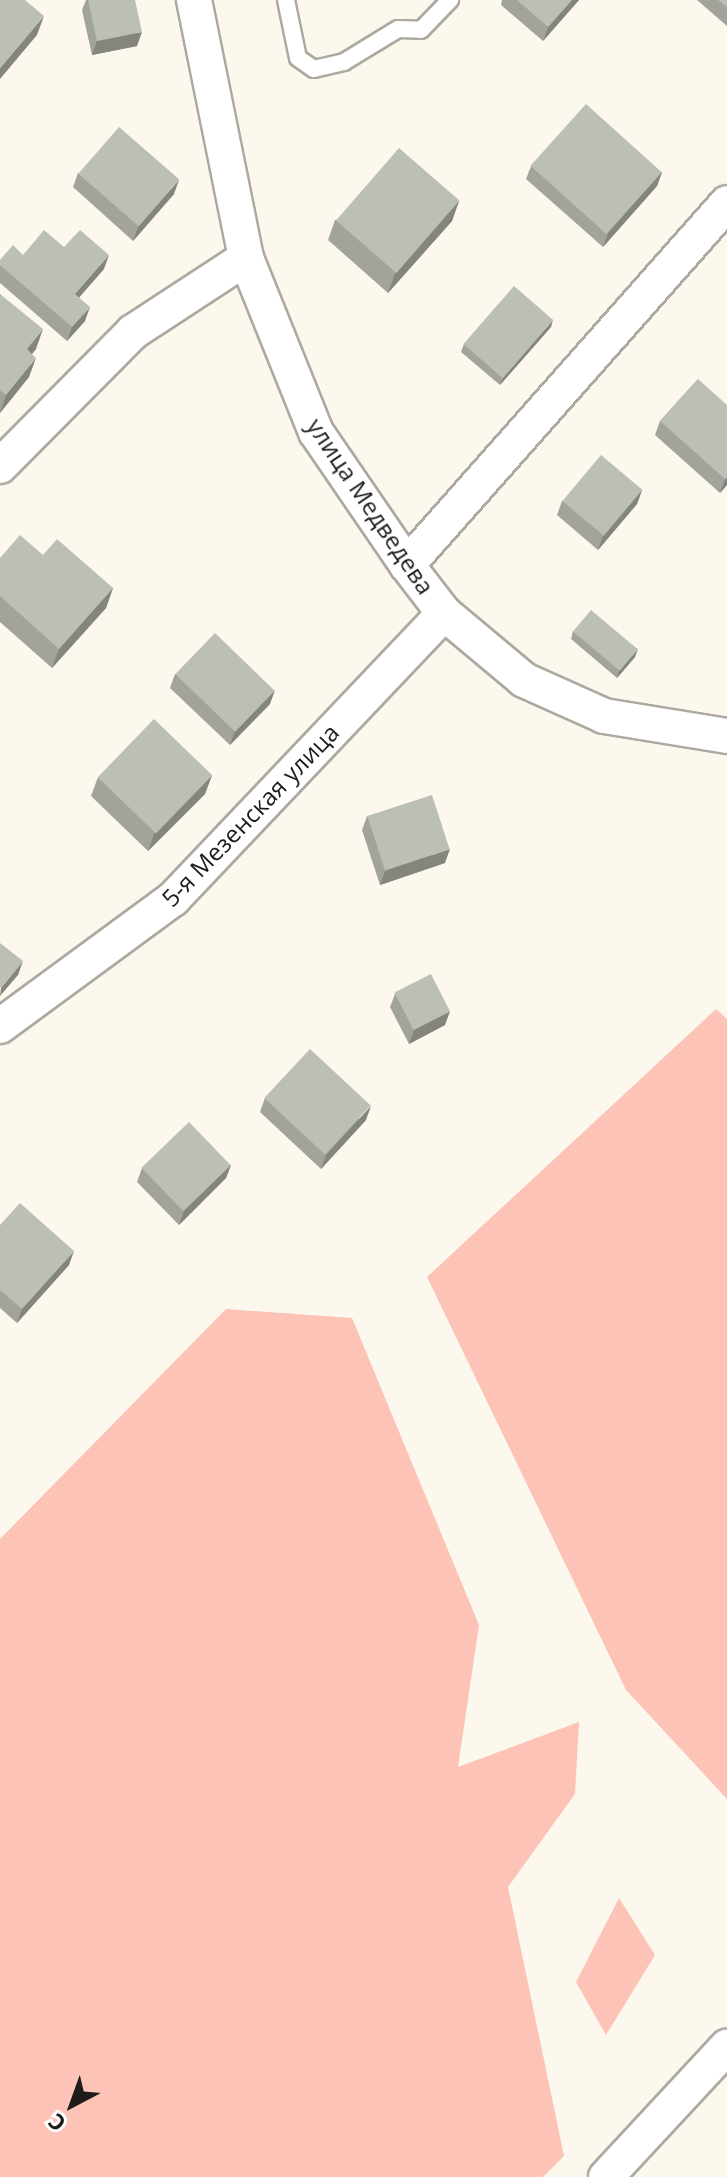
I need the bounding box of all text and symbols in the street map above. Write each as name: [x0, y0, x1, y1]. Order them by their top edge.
street label: улица Медведева: [301, 413, 441, 599]
street label: 5-я Мезенская улица: [155, 718, 345, 912]
north arrow: [32, 2065, 112, 2145]
text: С: [41, 2107, 71, 2139]

